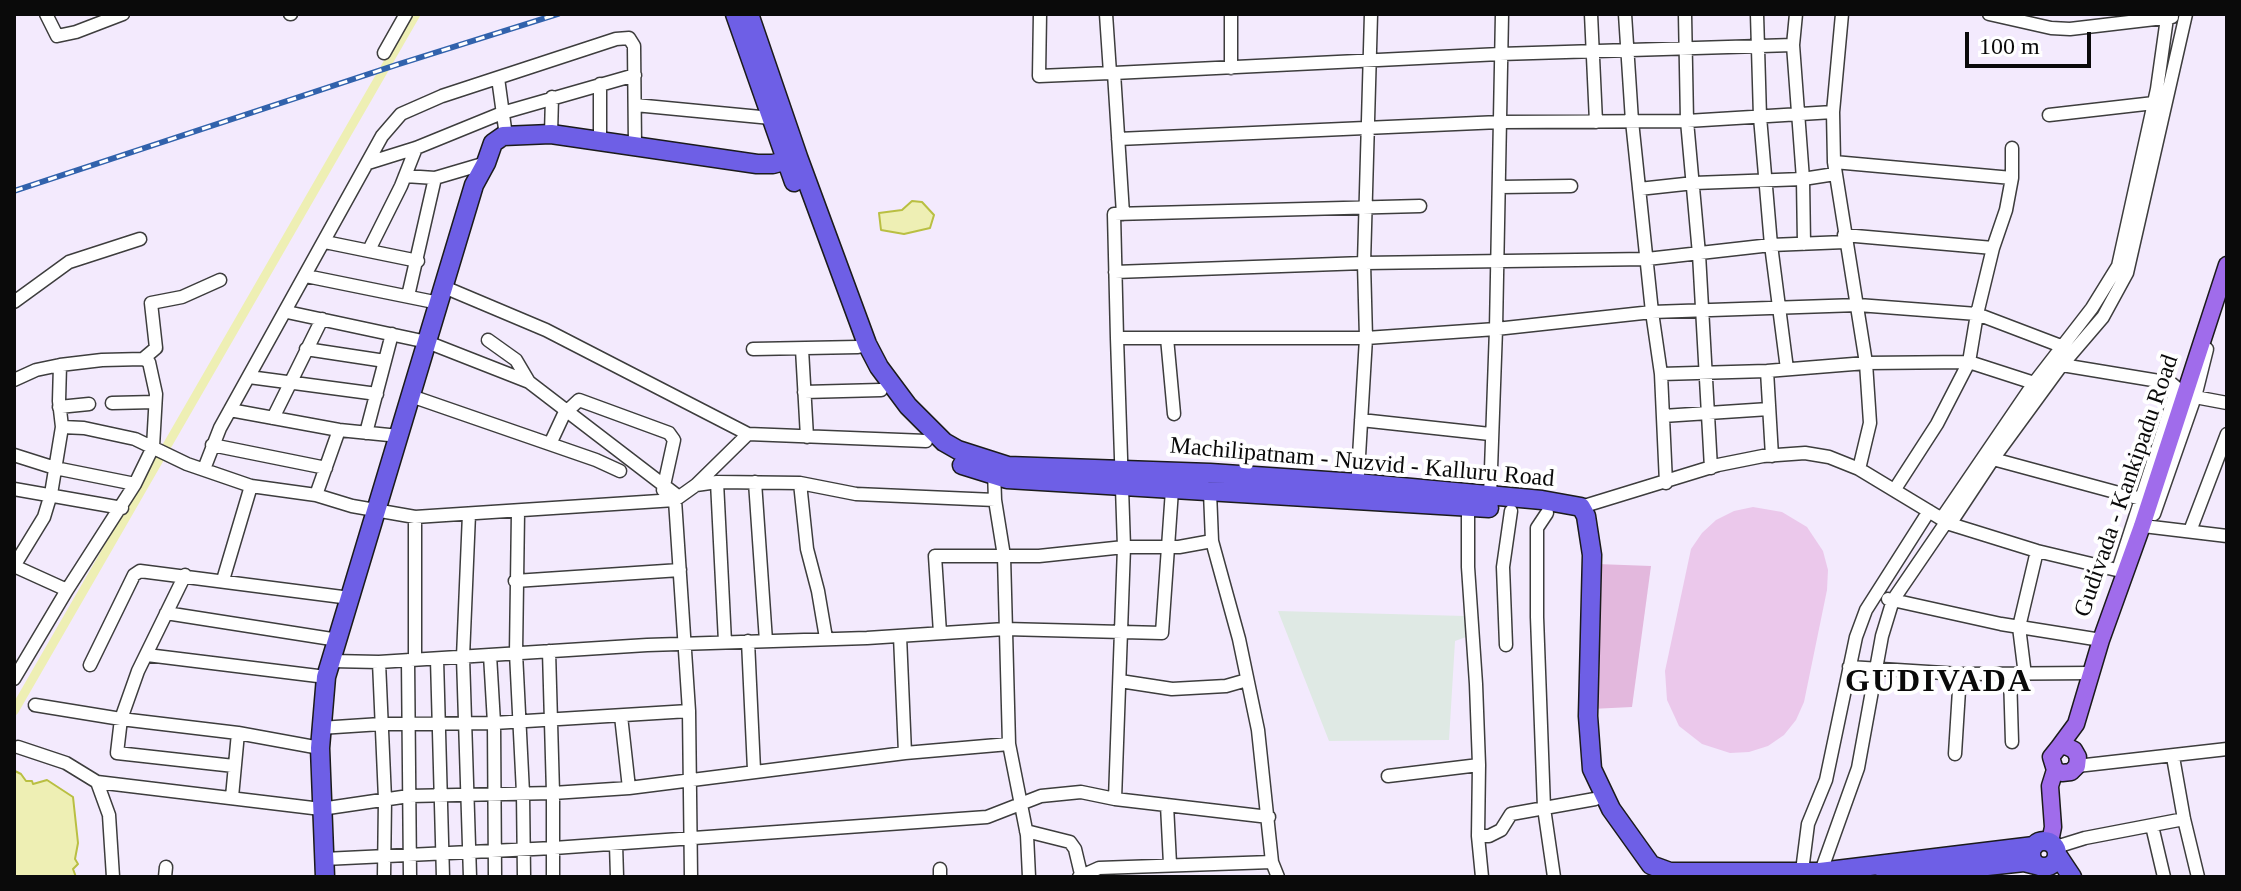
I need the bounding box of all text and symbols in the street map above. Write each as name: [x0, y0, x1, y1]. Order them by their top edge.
scale bar: [1969, 16, 2095, 66]
text: 100 m: [1979, 33, 2040, 59]
street label: Gudivada - Kankipadu Road: [2069, 351, 2185, 621]
street label: Machilipatnam - Nuzvid - Kalluru Road: [1169, 432, 1555, 494]
district label: GUDIVADA: [1845, 664, 2033, 702]

